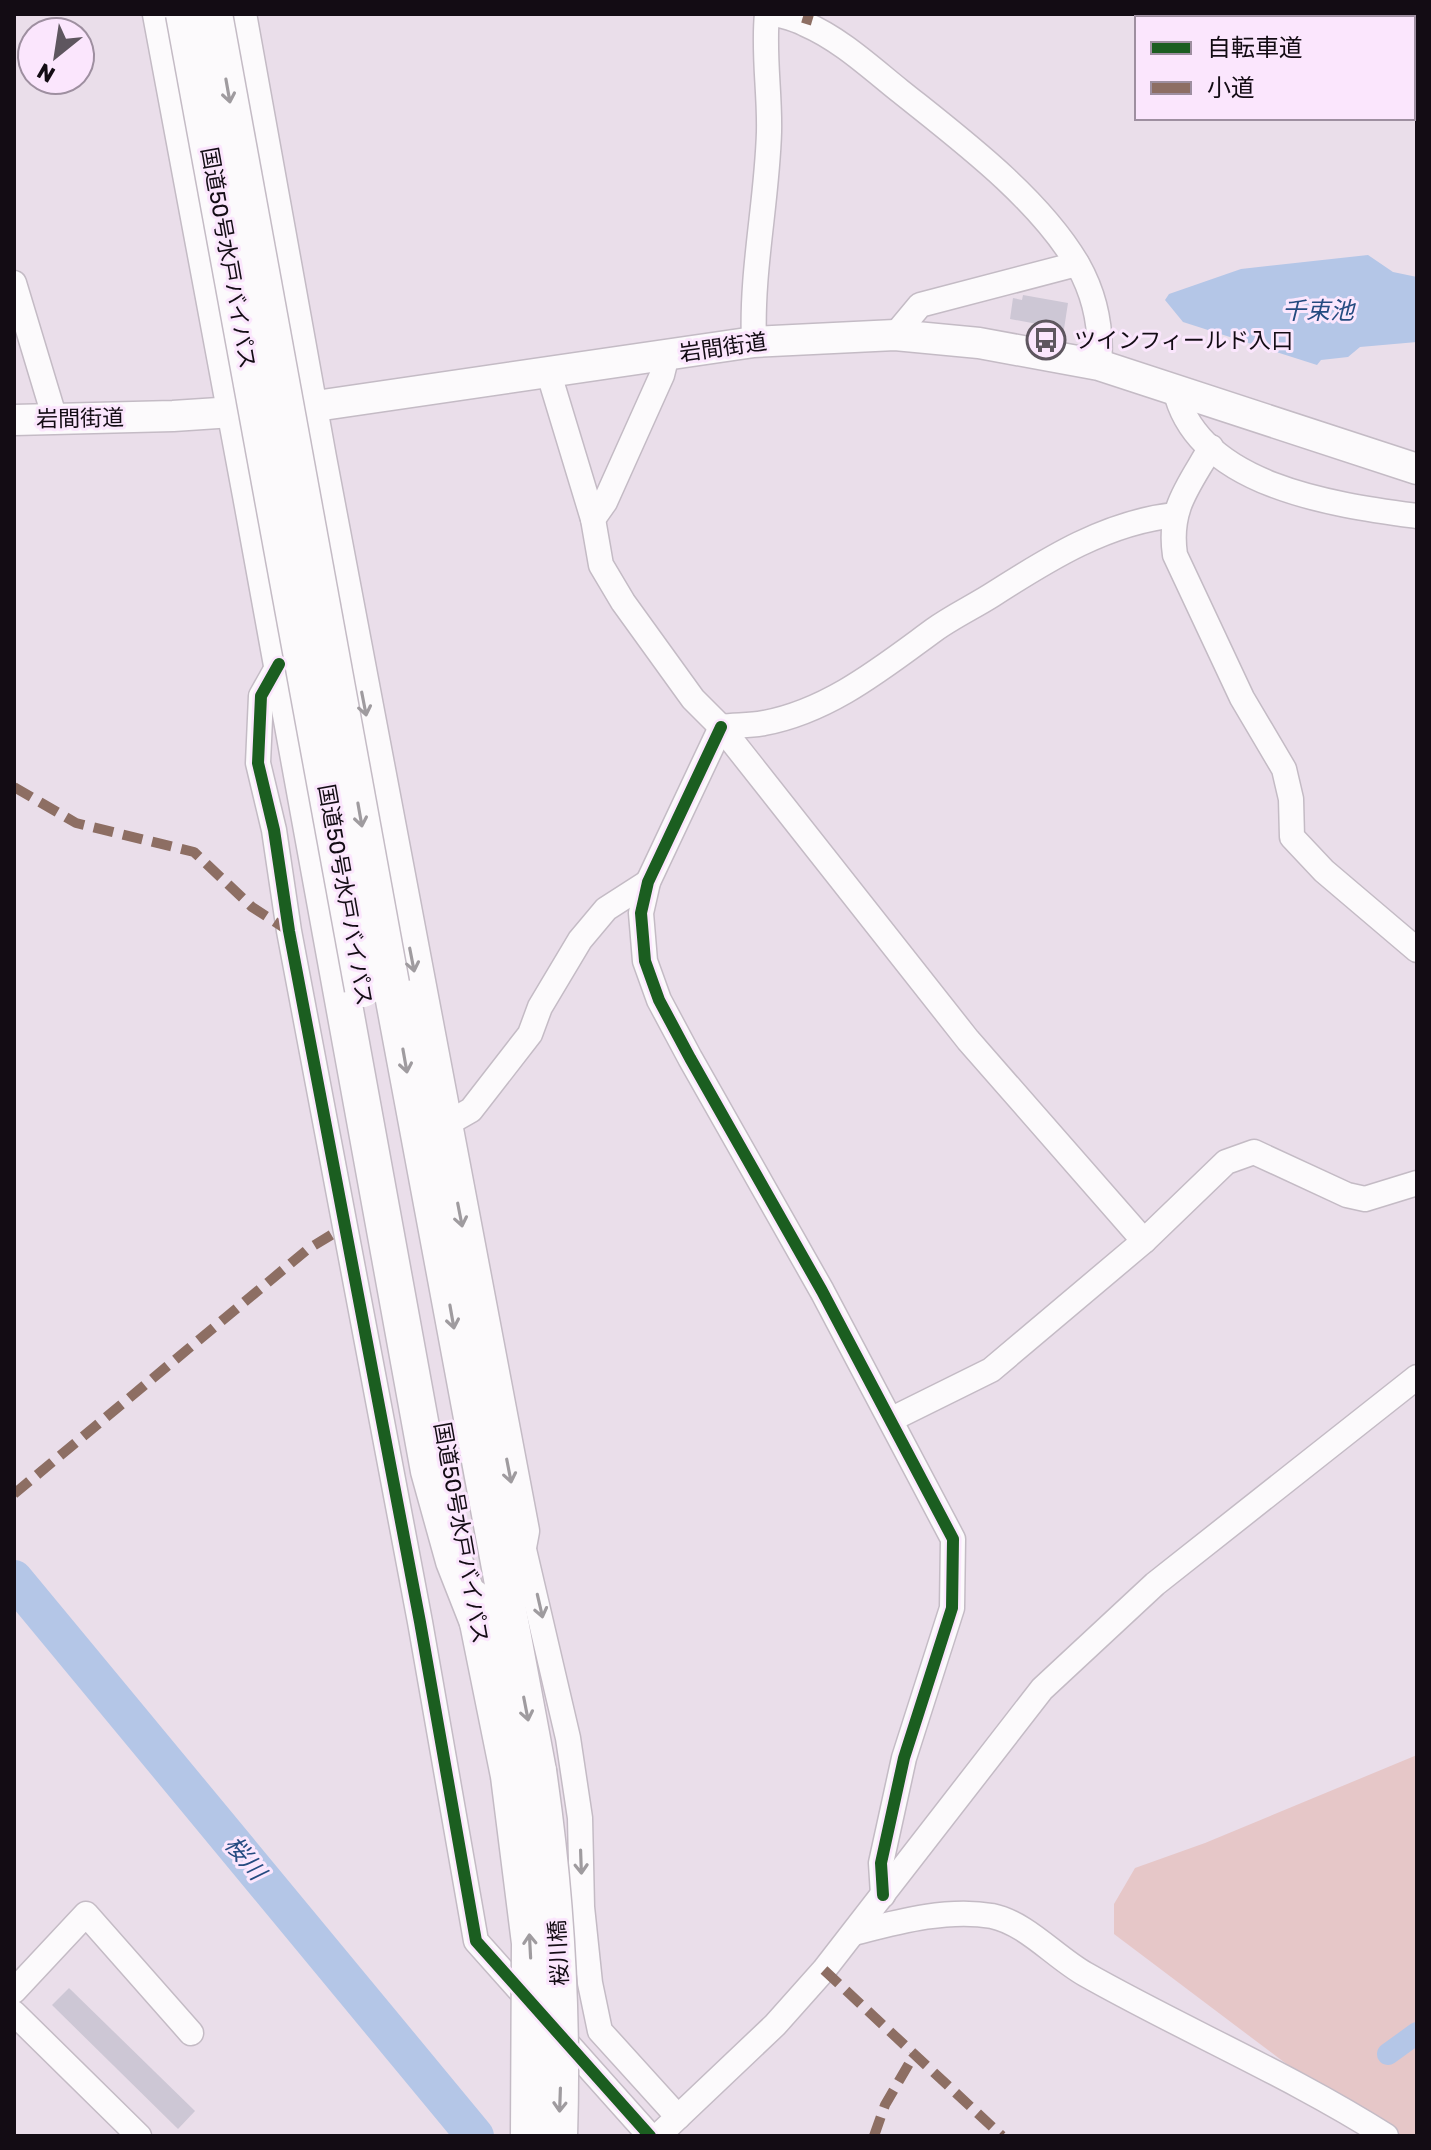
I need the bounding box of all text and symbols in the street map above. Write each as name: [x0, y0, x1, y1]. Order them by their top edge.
north arrow: [16, 16, 96, 96]
legend: [1135, 16, 1415, 120]
text: 自転車道: [1207, 34, 1303, 62]
text: N: [33, 57, 60, 89]
text: 小道: [1207, 74, 1255, 102]
one-way arrow: [221, 78, 236, 103]
street label: 国道50号水戸バイパス: [196, 145, 261, 371]
water label: 千束池: [1282, 297, 1356, 325]
bus stop icon: ツインフィールド入口: [1025, 319, 1067, 361]
place label: ツインフィールド入口: [1074, 327, 1293, 354]
street label: 岩間街道: [678, 328, 769, 367]
street label: 岩間街道: [36, 404, 124, 433]
one-way arrow: [358, 691, 373, 716]
street label: 国道50号水戸バイパス: [313, 782, 378, 1008]
one-way arrow: [354, 801, 369, 827]
one-way arrow: [406, 946, 421, 972]
one-way arrow: [399, 1048, 414, 1073]
one-way arrow: [454, 1202, 469, 1227]
one-way arrow: [446, 1303, 461, 1329]
street label: 国道50号水戸バイパス: [429, 1420, 494, 1646]
one-way arrow: [503, 1457, 518, 1483]
one-way arrow: [533, 1593, 548, 1618]
one-way arrow: [519, 1696, 534, 1721]
water label: 桜川: [219, 1831, 273, 1888]
one-way arrow: [573, 1848, 588, 1875]
street label: 桜川橋: [543, 1919, 574, 1987]
one-way arrow: [522, 1933, 537, 1960]
one-way arrow: [553, 2086, 568, 2113]

